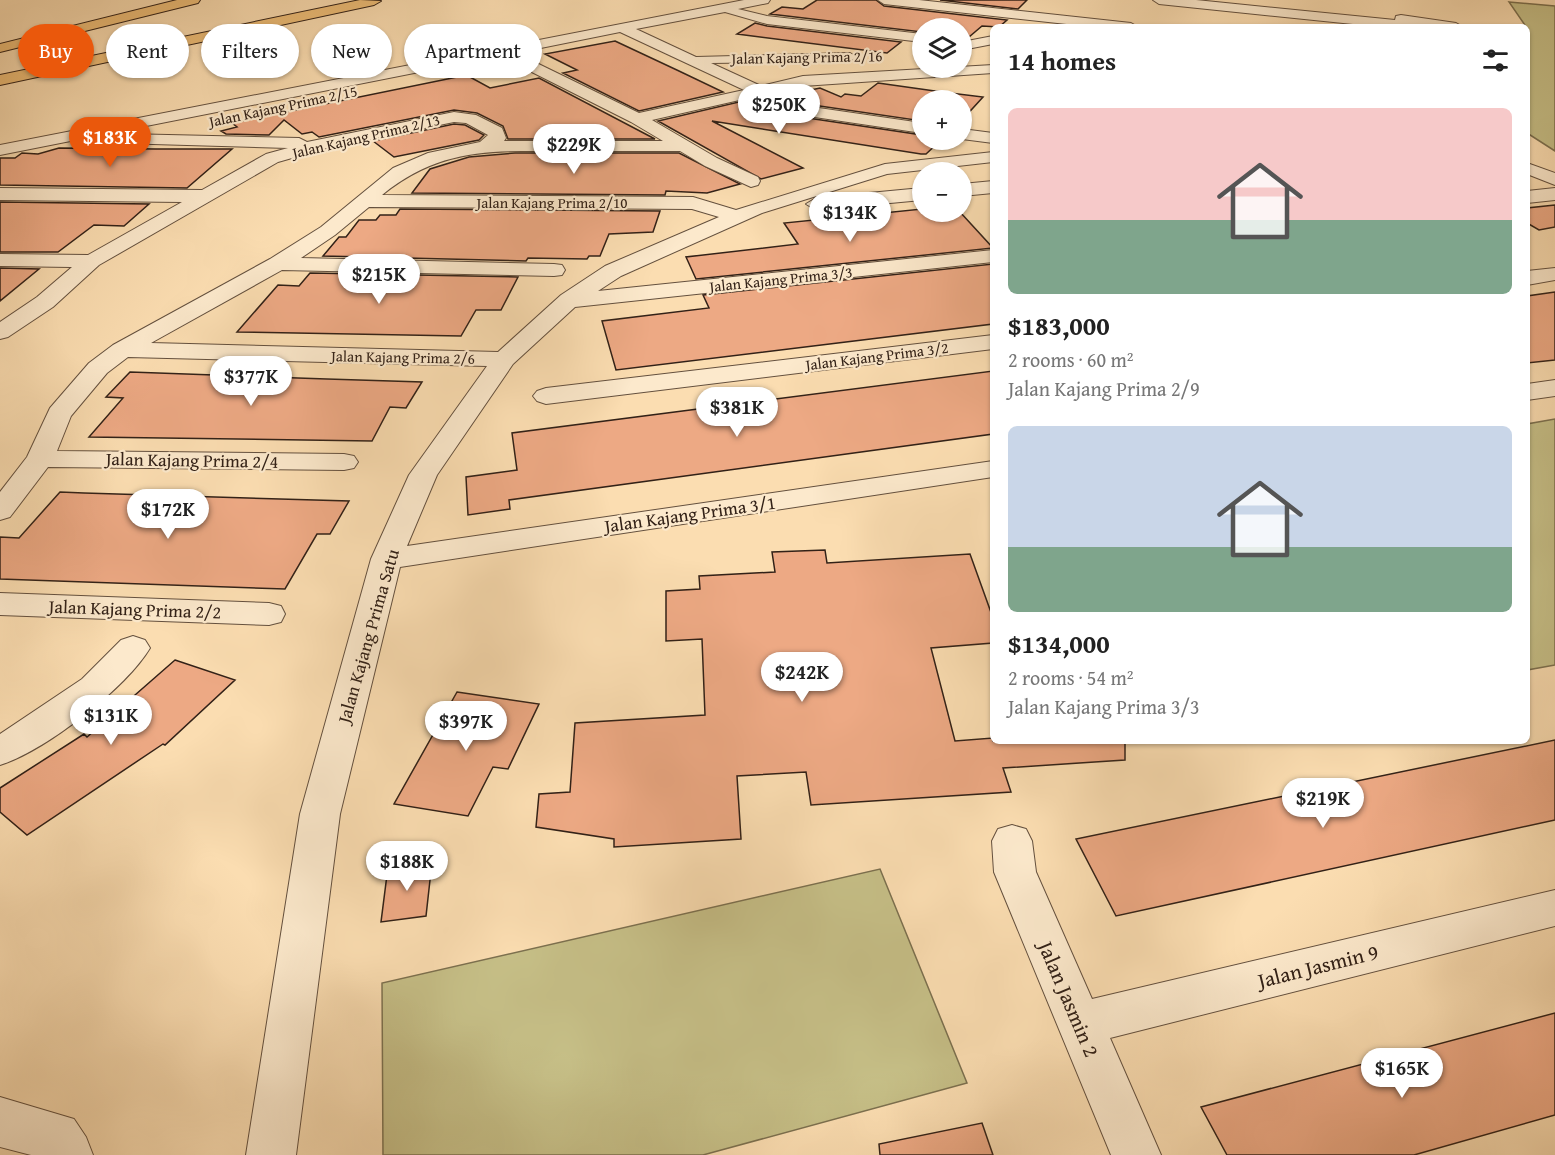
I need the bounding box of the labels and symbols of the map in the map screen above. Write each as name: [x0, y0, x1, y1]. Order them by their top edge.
street label: Jalan Kajang Prima 2/16: [729, 45, 883, 69]
street label: Jalan Kajang Prima 2/15: [205, 80, 359, 132]
pin: $250K: [737, 84, 821, 135]
street label: Jalan Kajang Prima 2/13: [288, 109, 442, 164]
pin: $183K: [68, 117, 152, 168]
pin: $229K: [532, 124, 616, 175]
street label: Jalan Kajang Prima 2/10: [475, 192, 627, 213]
pin: $134K: [808, 192, 892, 243]
pin: $215K: [337, 254, 421, 305]
street label: Jalan Kajang Prima 3/3: [706, 261, 854, 297]
street label: Jalan Kajang Prima 3/2: [802, 337, 950, 375]
street label: Jalan Kajang Prima 2/6: [329, 345, 475, 369]
pin: $377K: [209, 356, 293, 407]
pin: $381K: [695, 387, 779, 438]
street label: Jalan Kajang Prima 2/4: [104, 445, 278, 475]
pin: $172K: [126, 489, 210, 540]
street label: Jalan Kajang Prima 3/1: [601, 489, 777, 540]
street label: Jalan Kajang Prima Satu: [330, 545, 406, 728]
street label: Jalan Kajang Prima 2/2: [46, 592, 222, 626]
pin: $242K: [760, 652, 844, 703]
pin: $131K: [69, 695, 153, 746]
pin: $397K: [424, 701, 508, 752]
pin: $219K: [1281, 778, 1365, 829]
pin: $188K: [365, 841, 449, 892]
street label: Jalan Jasmin 2: [1029, 933, 1107, 1062]
street label: Jalan Jasmin 9: [1252, 936, 1382, 997]
pin: $165K: [1360, 1048, 1444, 1099]

